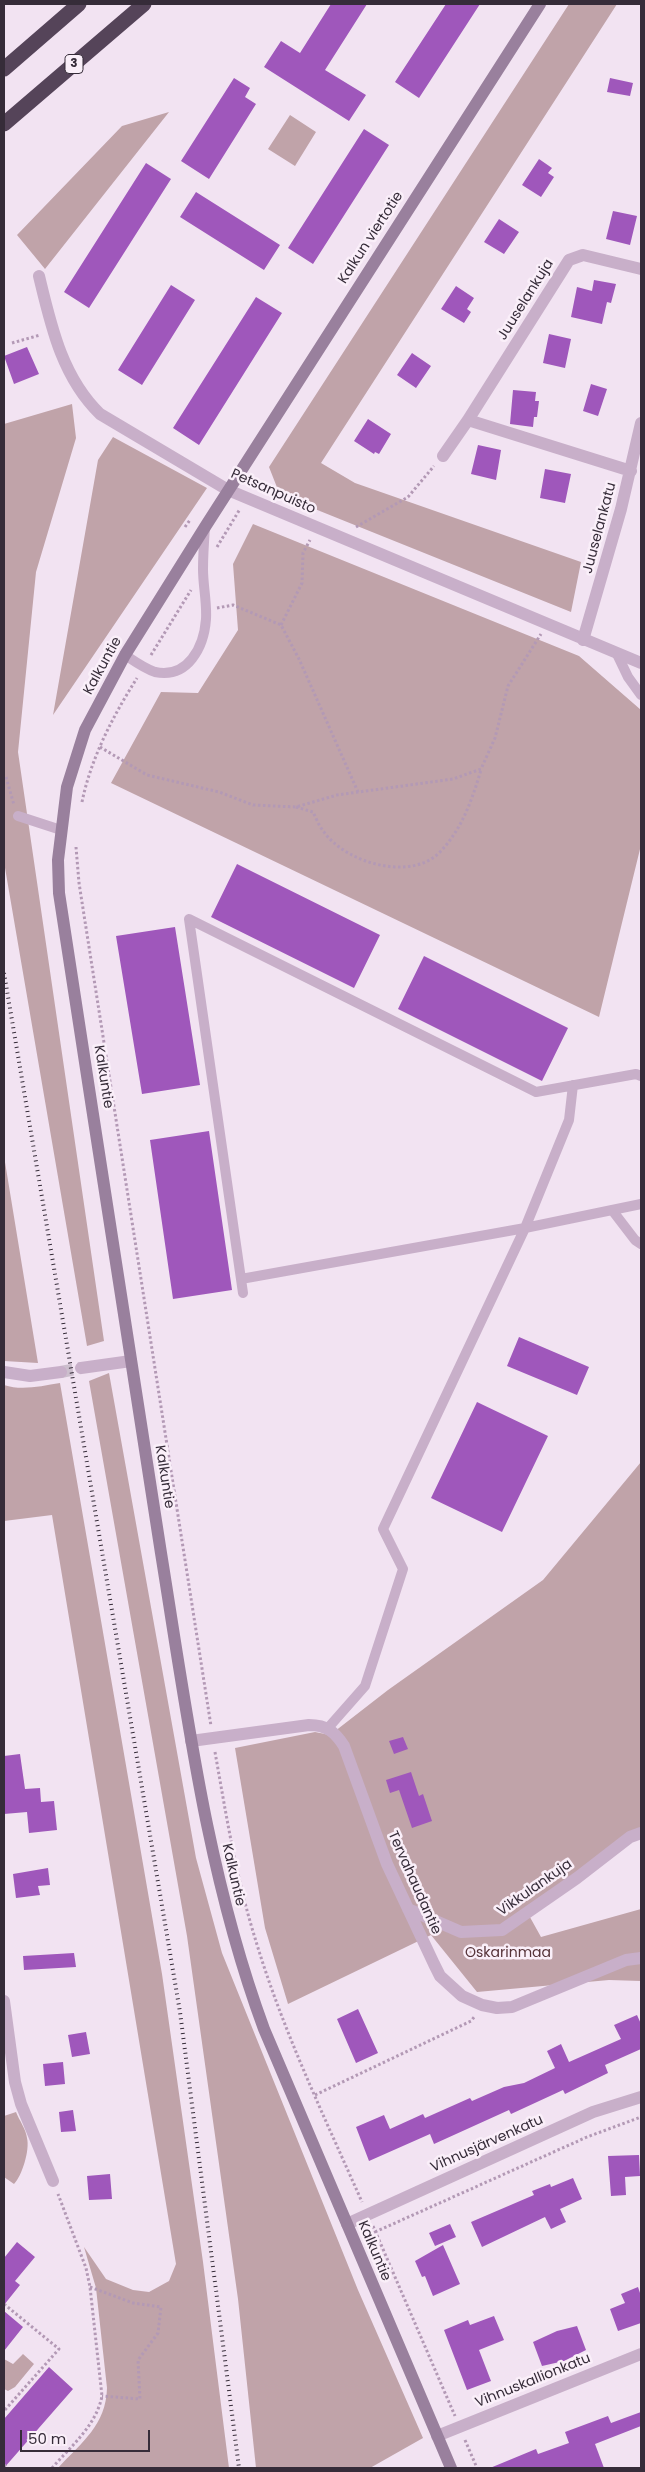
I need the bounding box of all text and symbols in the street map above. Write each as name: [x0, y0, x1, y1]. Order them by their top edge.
road number: 3: [65, 54, 83, 74]
street label: Kalkun viertotie: [335, 189, 407, 287]
street label: Juuselankuja: [494, 256, 558, 344]
street label: Petsanpuisto: [228, 466, 318, 518]
street label: Juuselankatu: [580, 480, 620, 576]
street label: Kalkuntie: [80, 634, 126, 698]
street label: Kalkuntie: [90, 1044, 116, 1110]
street label: Kalkuntie: [151, 1444, 177, 1510]
street label: Tervahaudantie: [384, 1829, 444, 1937]
street label: Kalkuntie: [218, 1842, 248, 1908]
street label: Vikkulankuja: [494, 1856, 576, 1920]
park label: Oskarinmaa: [465, 1945, 551, 1961]
street label: Vihnusjärvenkatu: [428, 2112, 546, 2176]
street label: Kalkuntie: [354, 2218, 394, 2284]
street label: Vihnuskallionkatu: [473, 2350, 593, 2412]
scale bar: [22, 2420, 152, 2452]
text: 50 m: [28, 2428, 66, 2449]

